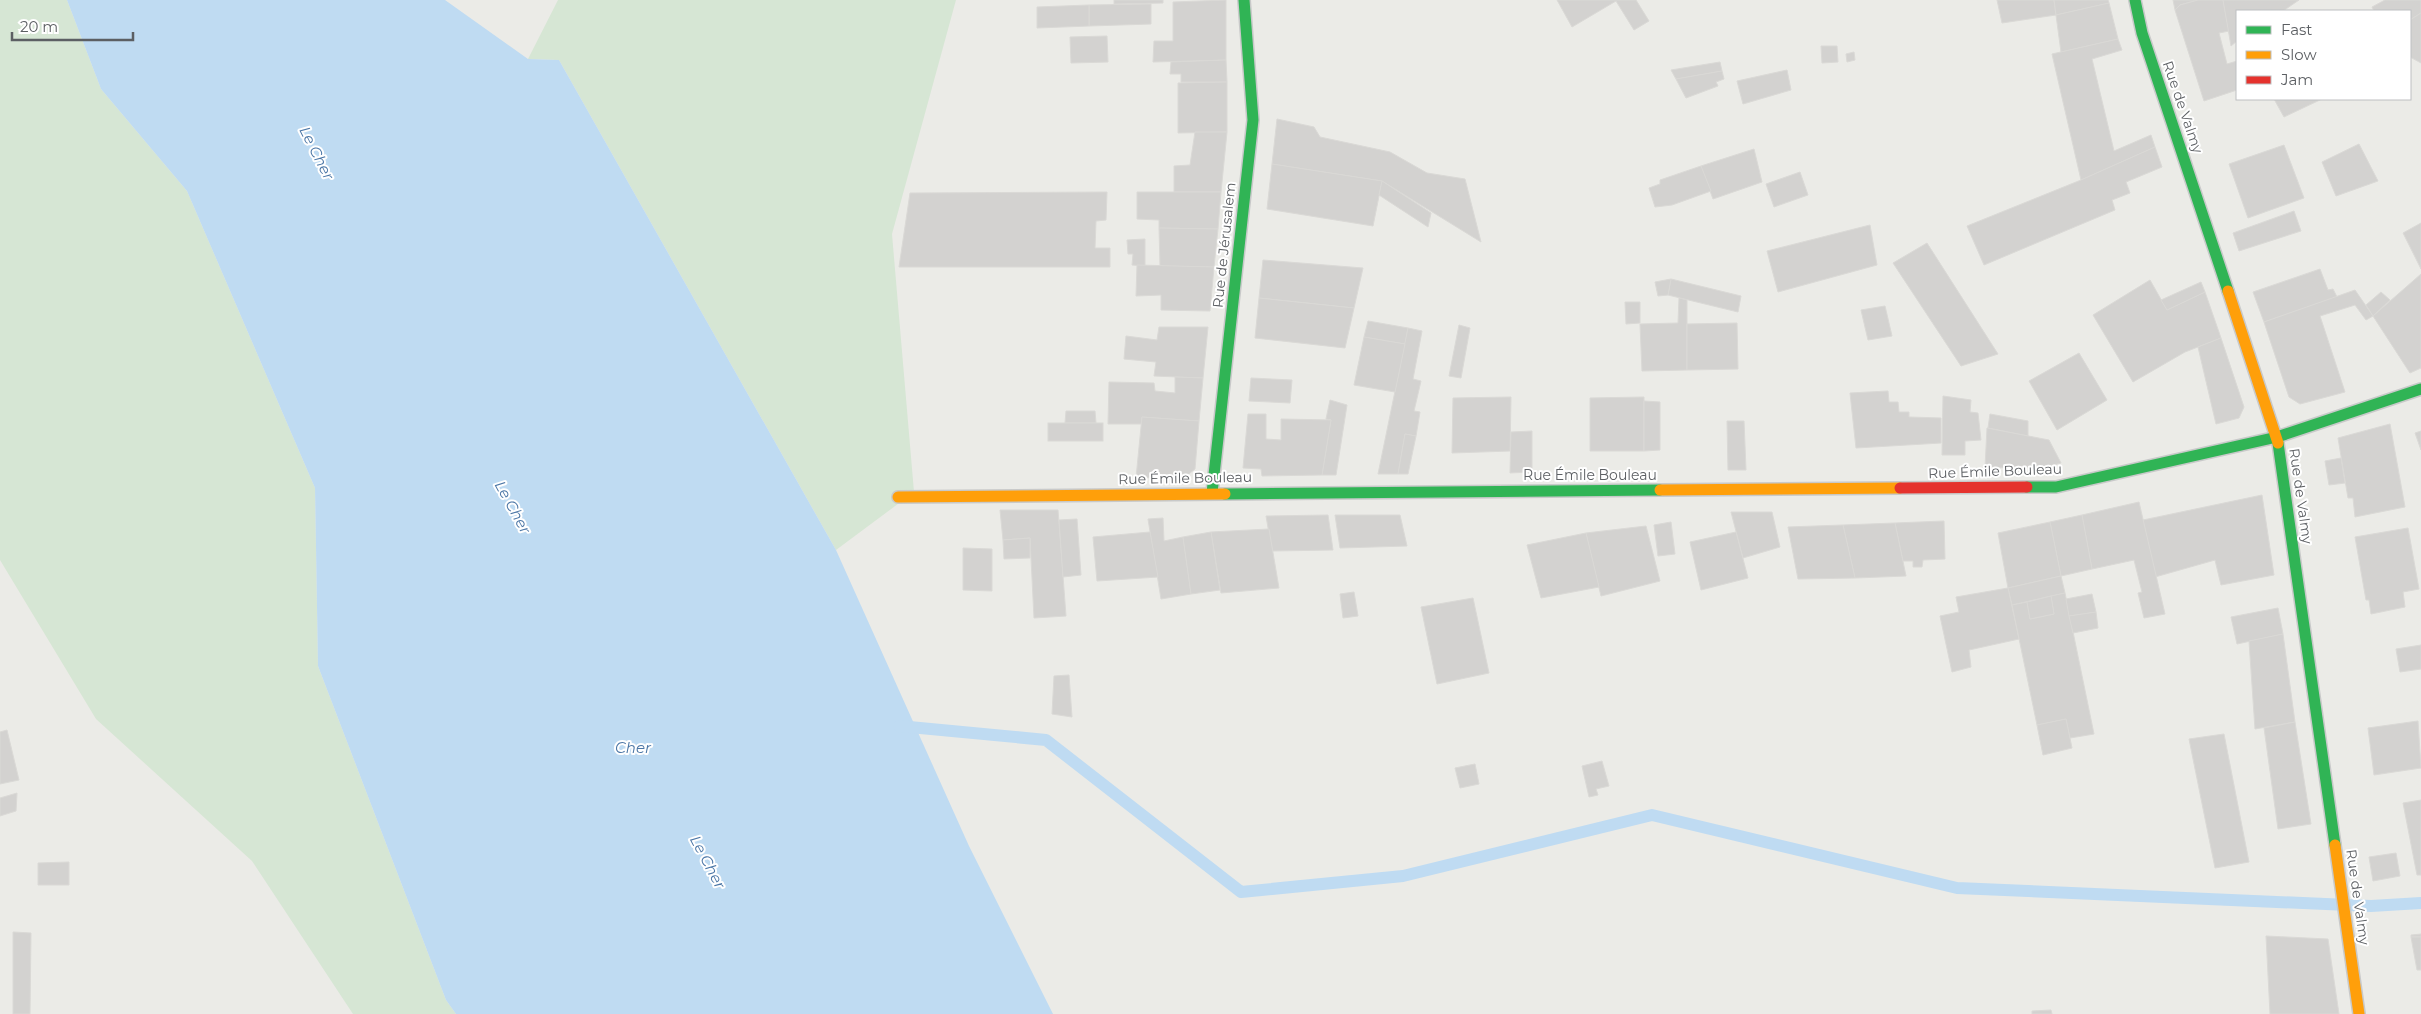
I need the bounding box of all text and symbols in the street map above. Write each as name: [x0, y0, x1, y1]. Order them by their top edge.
scale bar: [12, 10, 134, 42]
legend: [2236, 10, 2411, 100]
text: 20 m: [20, 17, 58, 36]
text: Fast: [2281, 20, 2312, 39]
text: Slow: [2281, 45, 2317, 64]
street label: Rue de Valmy: [2159, 58, 2207, 156]
text: Jam: [2280, 70, 2313, 89]
water label: Le Cher: [295, 123, 339, 184]
street label: Rue de Jérusalem: [1208, 181, 1240, 309]
street label: Rue de Valmy: [2285, 447, 2317, 545]
street label: Rue Émile Bouleau: [1928, 460, 2062, 482]
street label: Rue Émile Bouleau: [1523, 466, 1657, 484]
street label: Rue Émile Bouleau: [1118, 468, 1252, 488]
water label: Le Cher: [491, 477, 536, 538]
water label: Cher: [615, 738, 652, 757]
water label: Le Cher: [686, 832, 730, 893]
street label: Rue de Valmy: [2342, 848, 2374, 946]

